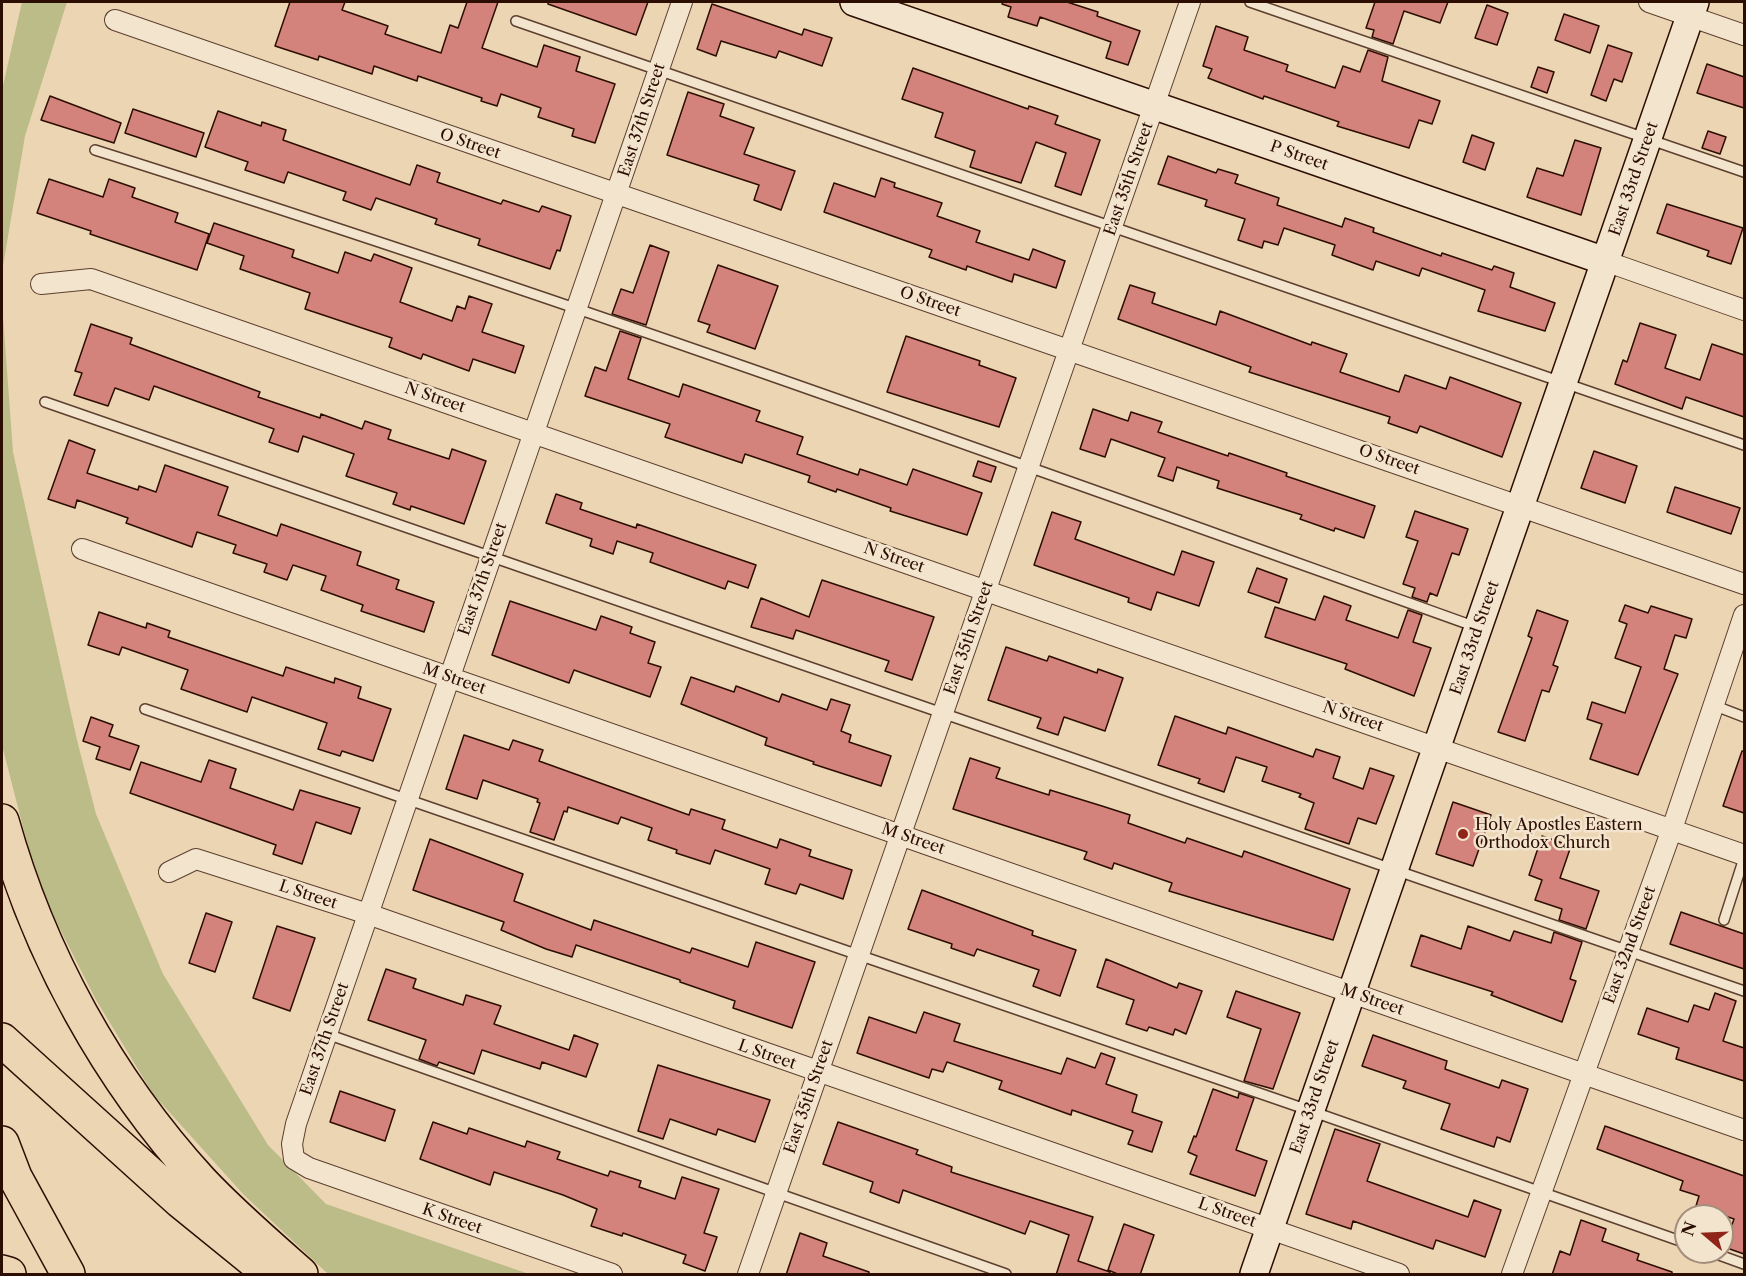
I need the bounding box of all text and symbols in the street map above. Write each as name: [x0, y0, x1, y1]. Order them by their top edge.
street label: East 37th Street: [615, 61, 669, 179]
street label: East 33rd Street: [1605, 119, 1663, 239]
street label: East 35th Street: [1101, 120, 1157, 238]
street label: O Street: [437, 125, 503, 163]
street label: P Street: [1267, 137, 1331, 175]
street label: O Street: [897, 283, 963, 321]
street label: N Street: [402, 379, 468, 417]
street label: O Street: [1356, 441, 1422, 479]
street label: East 37th Street: [455, 520, 511, 638]
street label: N Street: [861, 539, 927, 577]
street label: East 33rd Street: [1446, 578, 1504, 698]
street label: East 35th Street: [941, 579, 997, 697]
street label: M Street: [420, 659, 488, 699]
street label: N Street: [1320, 698, 1386, 736]
place label: Holy Apostles Eastern Orthodox Church: [1475, 815, 1643, 853]
street label: M Street: [879, 819, 947, 859]
marker: Holy Apostles Eastern Orthodox Church: [1456, 827, 1470, 841]
street label: L Street: [276, 877, 340, 913]
street label: East 32nd Street: [1600, 884, 1660, 1006]
street label: East 37th Street: [297, 980, 353, 1098]
street label: M Street: [1338, 980, 1406, 1020]
street label: L Street: [735, 1036, 799, 1074]
street label: East 33rd Street: [1286, 1037, 1344, 1157]
street label: East 35th Street: [781, 1038, 837, 1156]
street label: L Street: [1195, 1194, 1259, 1232]
street label: K Street: [420, 1200, 484, 1238]
north arrow: [1674, 1204, 1734, 1264]
text: N: [1677, 1219, 1701, 1239]

